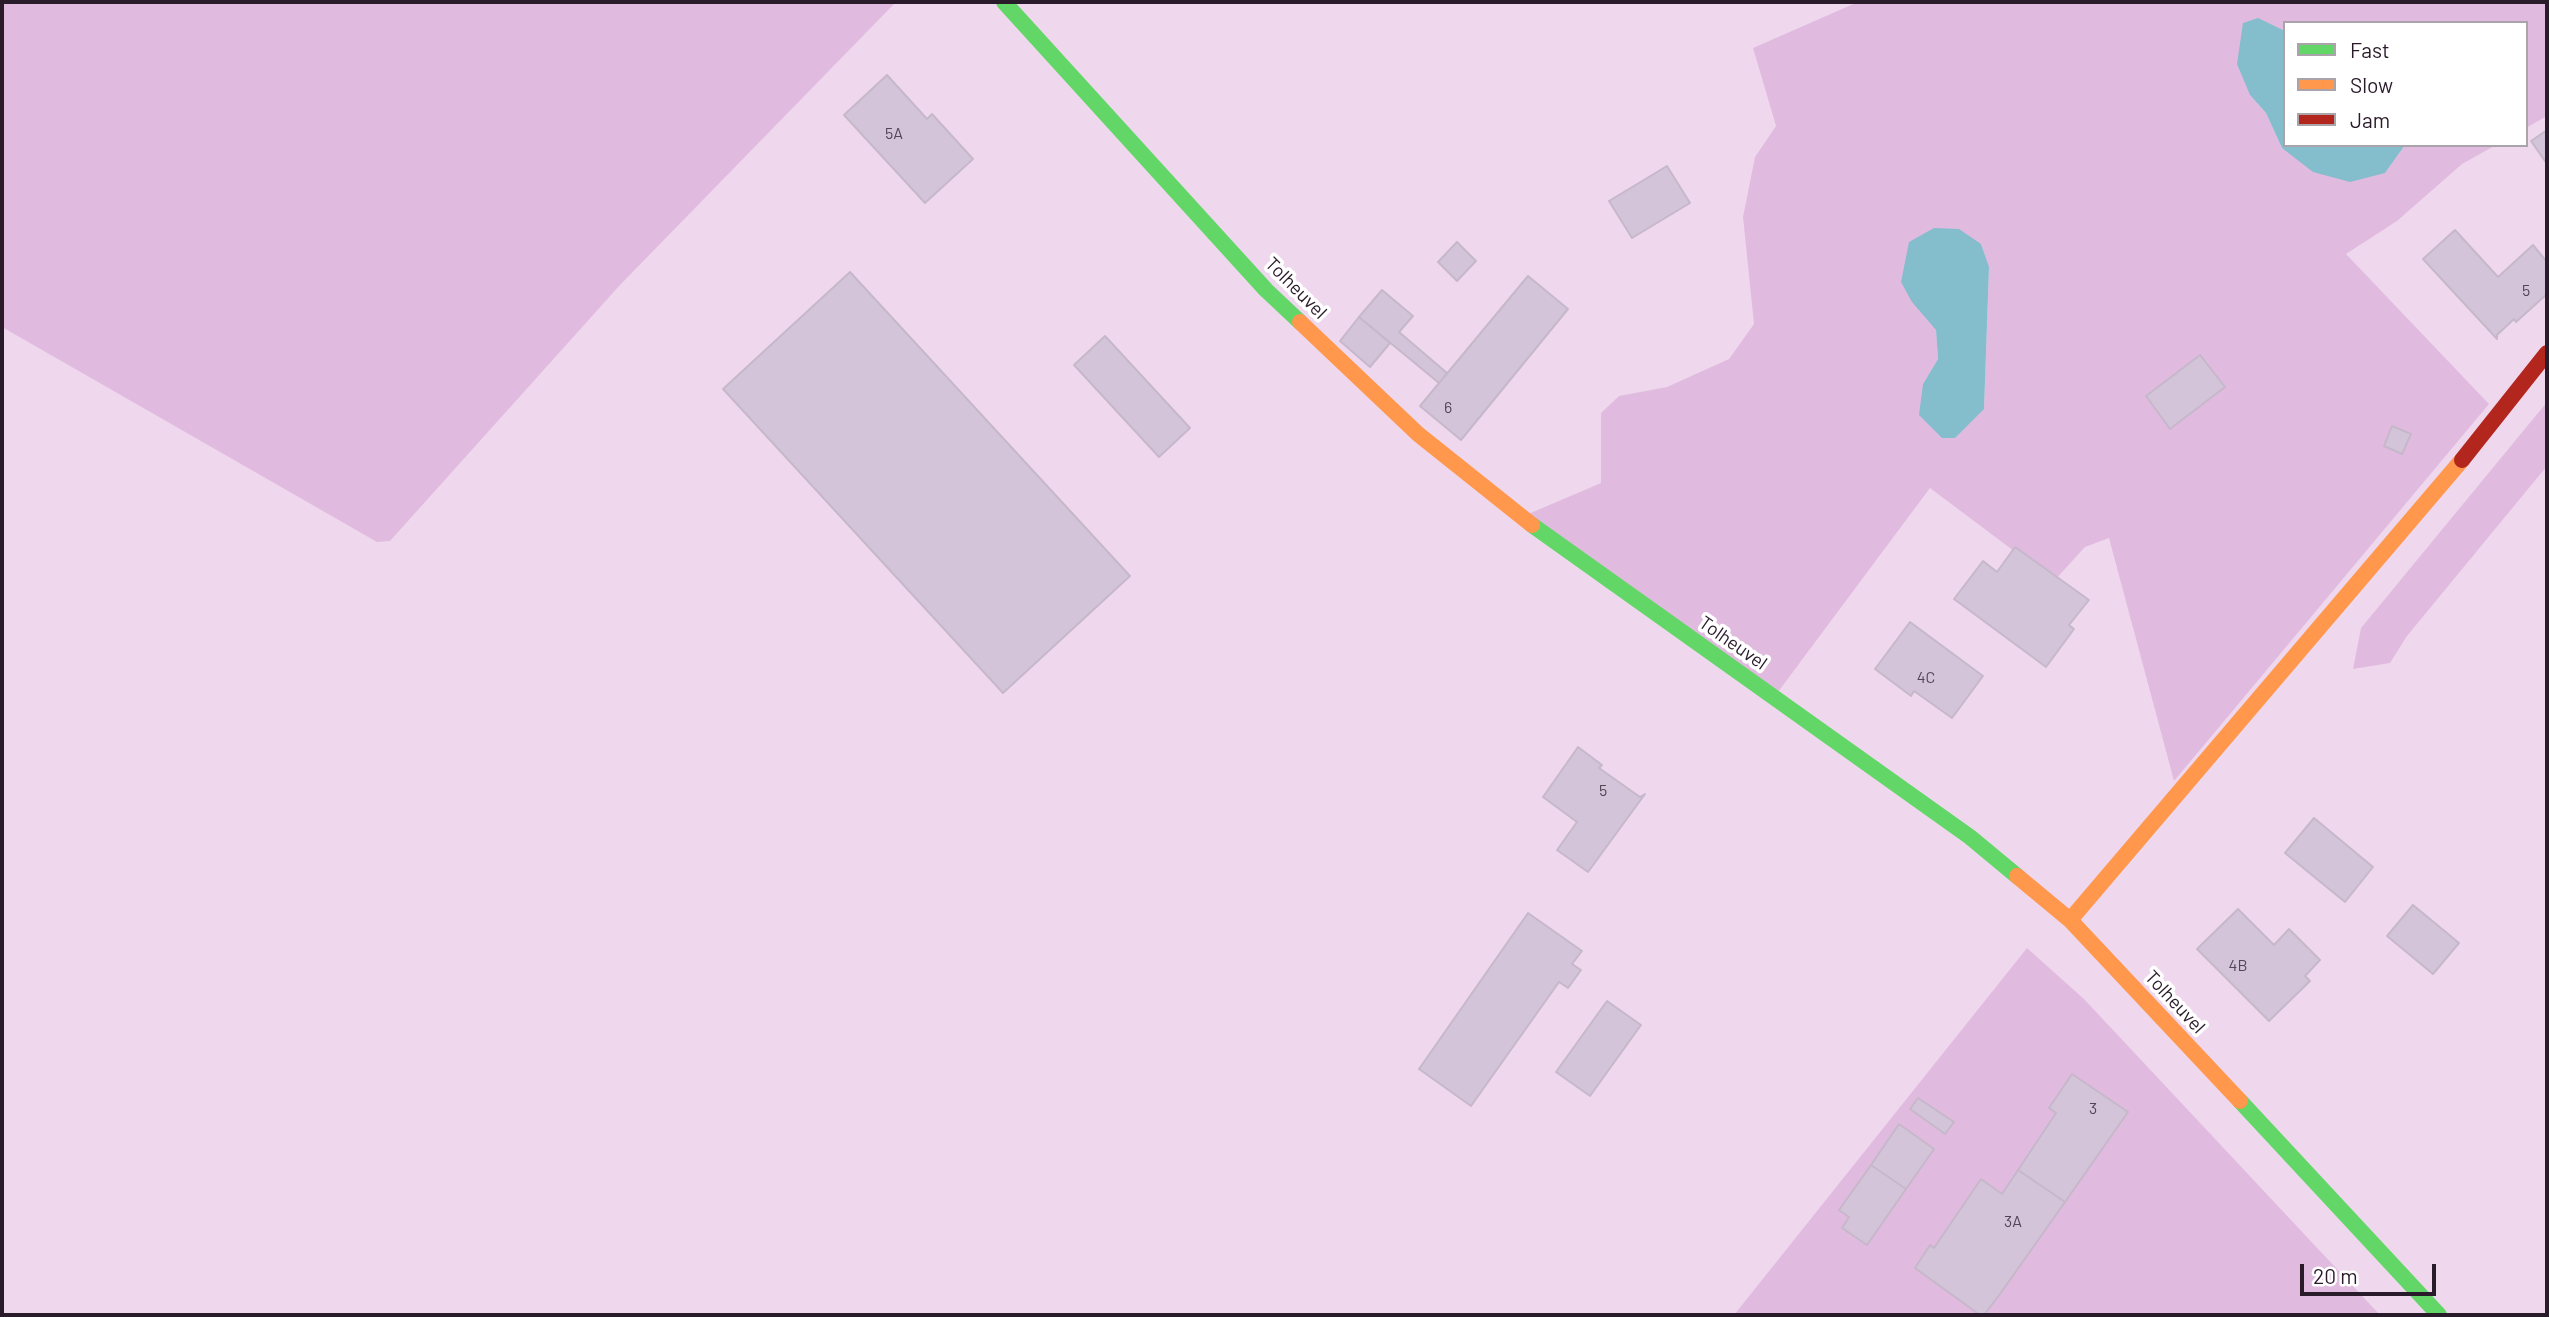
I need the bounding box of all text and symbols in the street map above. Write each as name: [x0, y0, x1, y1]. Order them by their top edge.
legend: [2283, 21, 2528, 147]
text: Fast: [2350, 37, 2390, 62]
text: Slow: [2350, 72, 2393, 97]
text: Jam: [2350, 107, 2390, 132]
house number: 5A: [885, 124, 903, 144]
street label: Tolheuvel: [1260, 252, 1332, 324]
house number: 5: [2522, 281, 2530, 301]
house number: 6: [1444, 398, 1452, 418]
street label: Tolheuvel: [1695, 611, 1771, 675]
house number: 4C: [1917, 668, 1935, 688]
house number: 5: [1599, 781, 1607, 801]
house number: 4B: [2229, 956, 2247, 976]
street label: Tolheuvel: [2140, 966, 2210, 1038]
house number: 3: [2089, 1099, 2097, 1119]
house number: 3A: [2004, 1212, 2022, 1232]
scale bar: [2304, 1250, 2440, 1294]
text: 20 m: [2313, 1263, 2358, 1288]

